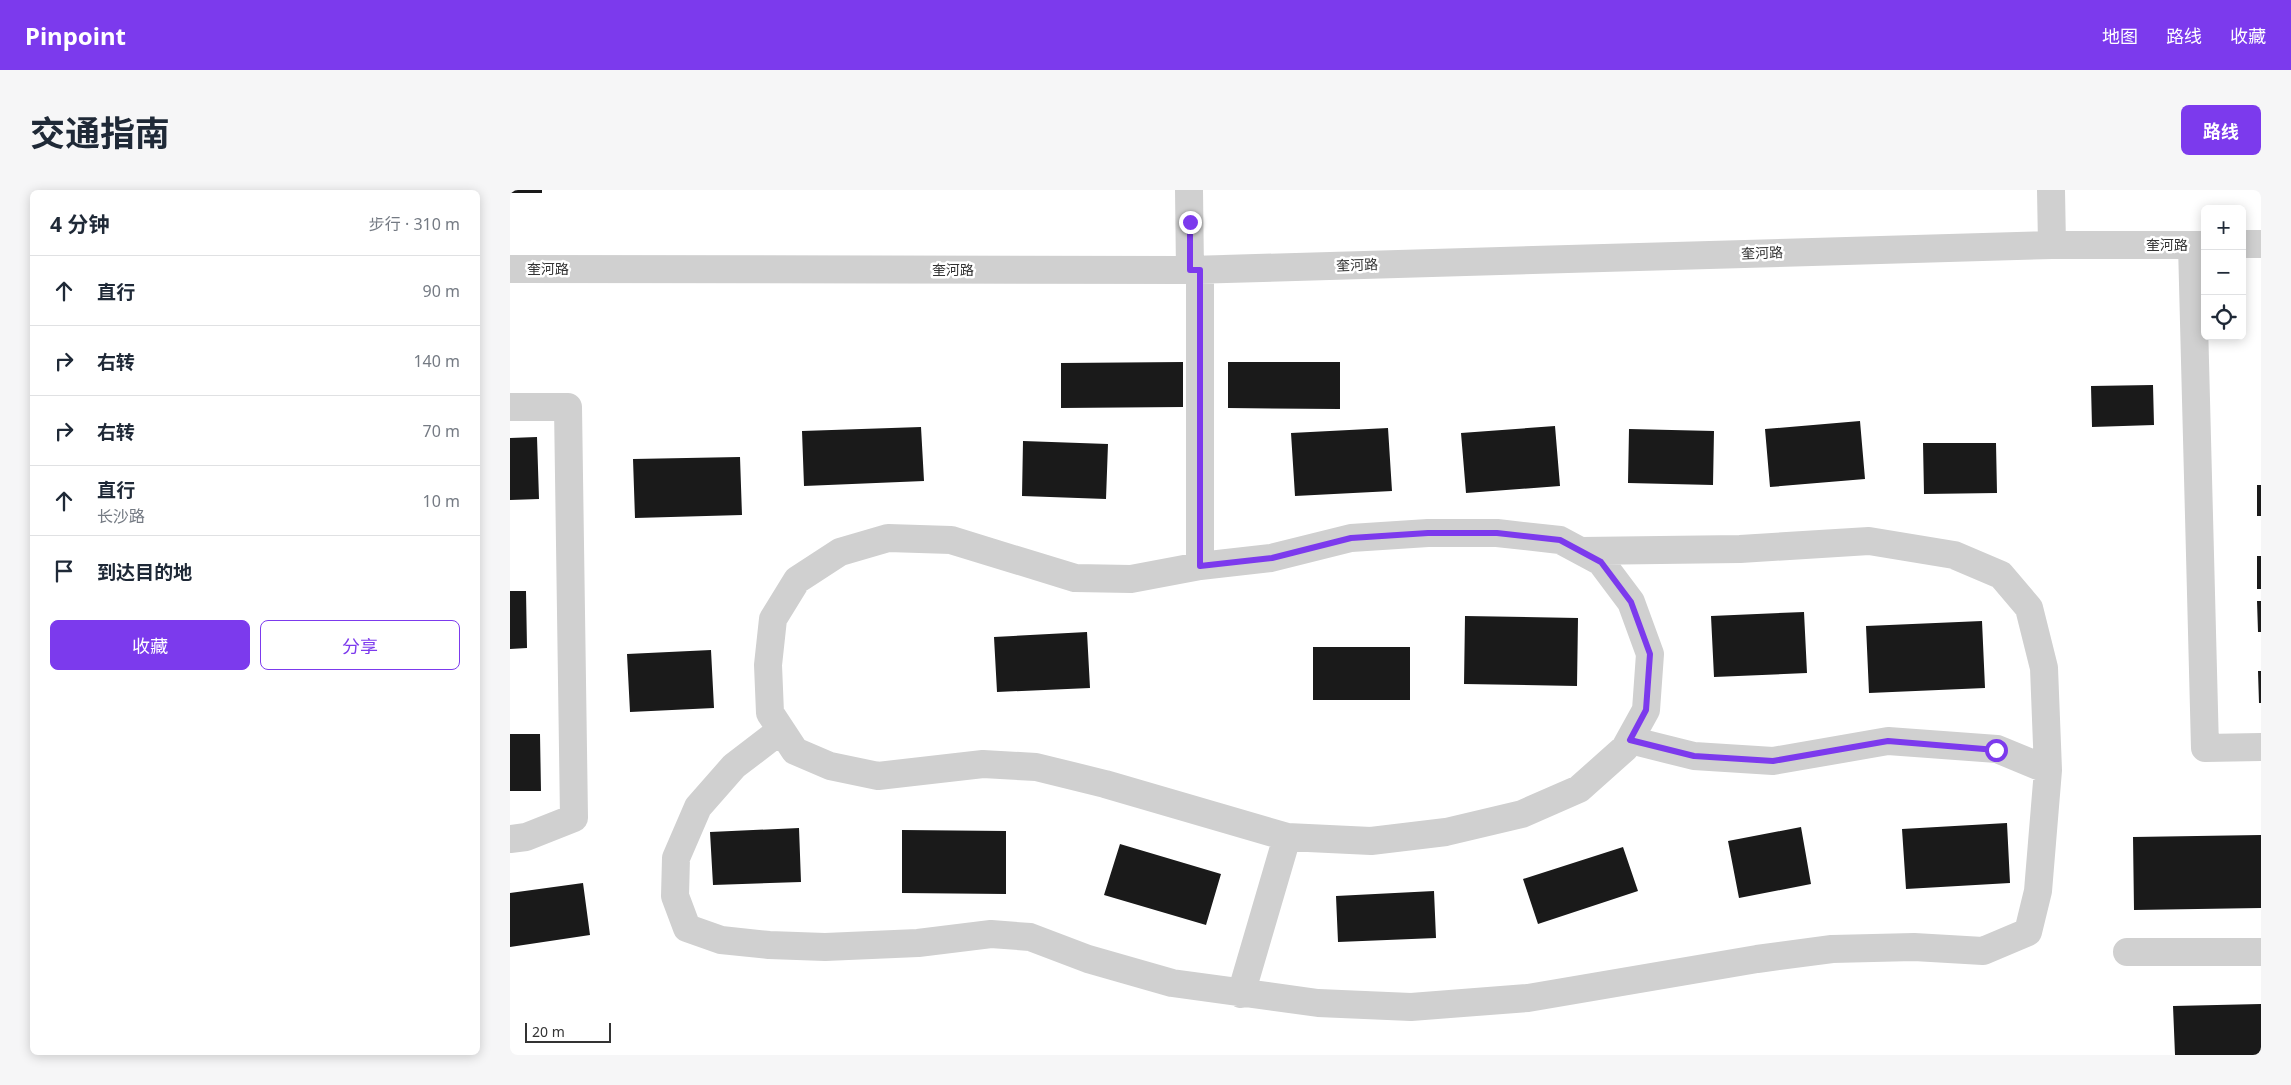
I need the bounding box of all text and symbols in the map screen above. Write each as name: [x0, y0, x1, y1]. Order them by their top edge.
text: Pinpoint: [25, 19, 126, 52]
text: 地图: [2102, 24, 2138, 48]
text: 路线: [2166, 24, 2202, 48]
text: 收藏: [2230, 24, 2266, 48]
button: 路线: [2181, 105, 2261, 155]
text: 交通指南: [30, 109, 170, 156]
map controls: [2201, 205, 2246, 340]
button: +: [2201, 205, 2246, 250]
text: 4 分钟: [50, 210, 109, 238]
route end: [1179, 211, 1202, 234]
text: 步行 · 310 m: [369, 213, 460, 235]
street label: 奎河路: [2146, 235, 2188, 254]
street label: 奎河路: [1741, 242, 1783, 263]
button: −: [2201, 250, 2246, 295]
street label: 奎河路: [1336, 254, 1378, 275]
street label: 奎河路: [527, 259, 569, 278]
street label: 奎河路: [932, 260, 974, 279]
icon: ahead: [50, 277, 78, 305]
text: 直行: [97, 279, 135, 305]
text: 90 m: [423, 280, 460, 302]
button: locate: [2201, 295, 2246, 340]
icon: right: [50, 347, 78, 375]
text: 右转: [97, 349, 135, 375]
text: 140 m: [413, 350, 460, 372]
icon: right: [50, 417, 78, 445]
text: 右转: [97, 419, 135, 445]
text: 70 m: [423, 420, 460, 442]
text: 直行: [97, 477, 135, 503]
icon: ahead: [50, 487, 78, 515]
text: 10 m: [423, 490, 460, 512]
text: 长沙路: [97, 505, 145, 527]
icon: arrive: [50, 557, 78, 585]
text: 到达目的地: [97, 559, 192, 585]
button: 收藏: [50, 620, 250, 670]
button: 分享: [260, 620, 460, 670]
route start: [1985, 739, 2008, 762]
scale bar: [525, 1020, 611, 1043]
text: 20 m: [532, 1022, 565, 1041]

